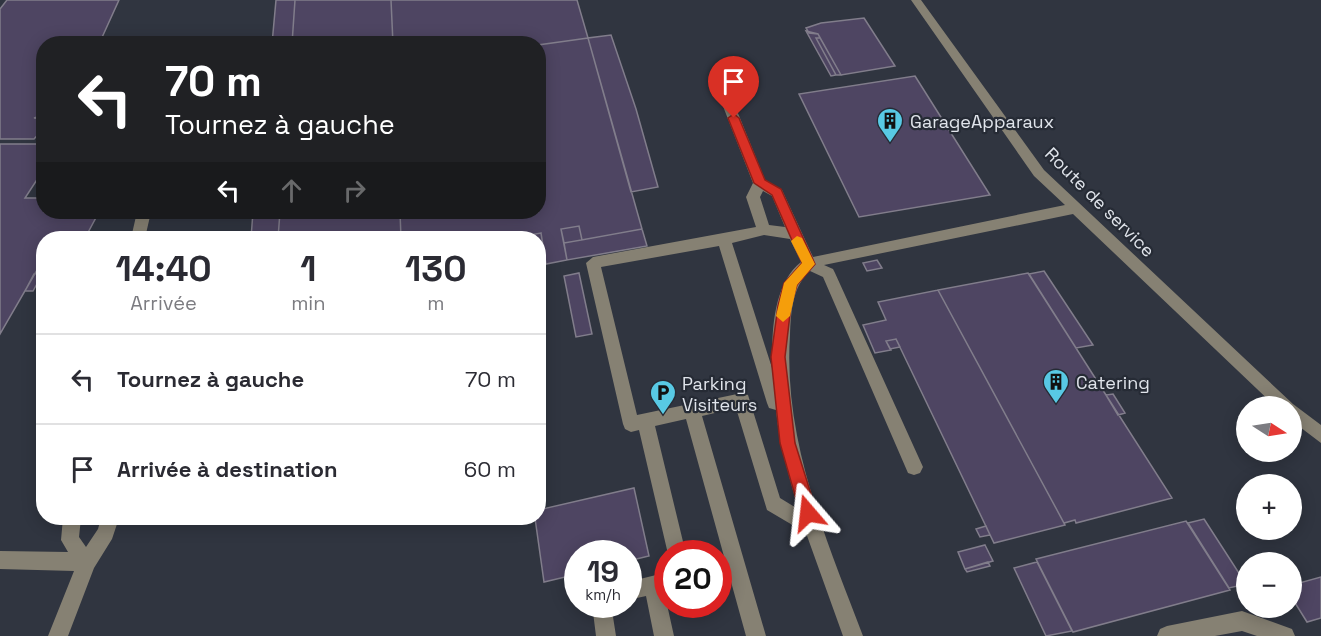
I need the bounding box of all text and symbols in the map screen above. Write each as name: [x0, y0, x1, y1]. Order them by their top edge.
text: 70 m: [165, 55, 262, 108]
pin: [708, 56, 759, 118]
icon: left: [66, 60, 144, 138]
icon: arrive: [717, 65, 750, 98]
building icon: GarageApparaux: [875, 106, 905, 144]
text: Tournez à gauche: [165, 107, 395, 142]
place label: GarageApparaux: [910, 110, 1054, 133]
street label: Route de service: [1040, 142, 1160, 262]
icon: left: [212, 174, 245, 207]
icon: ahead: [275, 174, 308, 207]
icon: right: [338, 174, 371, 207]
text: 14:40: [116, 246, 212, 292]
text: 1: [300, 246, 316, 292]
text: 130: [405, 246, 467, 292]
text: Arrivée: [130, 290, 197, 316]
text: min: [291, 290, 326, 316]
text: m: [427, 290, 444, 316]
icon: left: [66, 363, 99, 396]
text: Tournez à gauche: [117, 365, 304, 393]
text: 70 m: [465, 365, 516, 393]
building icon: Catering: [1041, 367, 1071, 405]
place label: Catering: [1076, 371, 1150, 394]
place label: Parking Visiteurs: [682, 372, 757, 416]
parking icon: Parking Visiteurs: [648, 378, 678, 416]
north arrow: [1236, 396, 1302, 462]
map controls: [1236, 396, 1302, 618]
icon: arrive: [66, 453, 99, 486]
text: Arrivée à destination: [117, 455, 338, 483]
text: 60 m: [464, 455, 516, 483]
button: +: [1236, 474, 1302, 540]
position arrow: [776, 481, 840, 545]
speed limit sign: 20: [654, 540, 732, 618]
text: 19: [587, 552, 619, 591]
button: −: [1236, 552, 1302, 618]
text: km/h: [585, 585, 621, 604]

